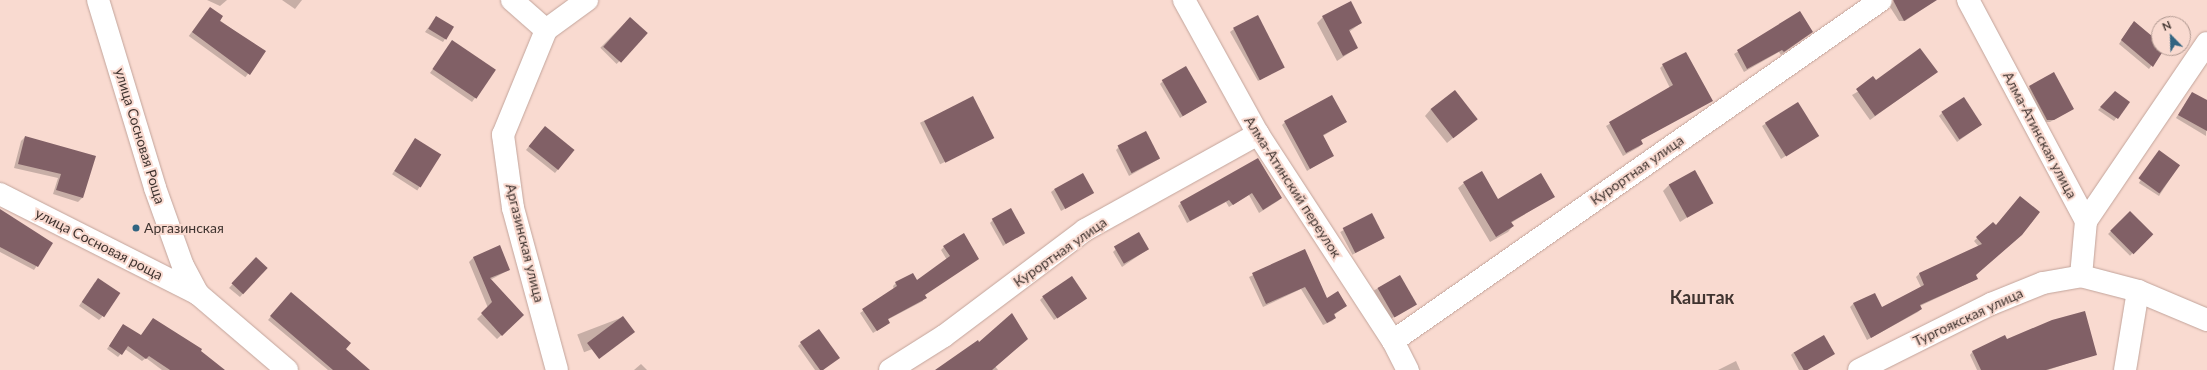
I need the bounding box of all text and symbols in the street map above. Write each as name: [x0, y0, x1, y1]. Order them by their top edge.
north arrow: [2151, 16, 2191, 56]
text: N: [2160, 18, 2173, 33]
street label: улица Сосновая Роща: [111, 66, 169, 206]
street label: Алма-Атинская улица: [1999, 69, 2081, 201]
street label: Алма-Атинский переулок: [1241, 113, 1345, 261]
street label: Курортная улица: [1587, 132, 1687, 208]
street label: Аргазинская улица: [502, 182, 548, 304]
street label: улица Сосновая роща: [32, 205, 166, 283]
street label: Курортная улица: [1010, 214, 1110, 290]
place label: Аргазинская: [144, 220, 224, 236]
marker: Аргазинская: [131, 223, 141, 233]
street label: Тургоякская улица: [1911, 284, 2025, 350]
district label: Каштак: [1670, 286, 1734, 308]

